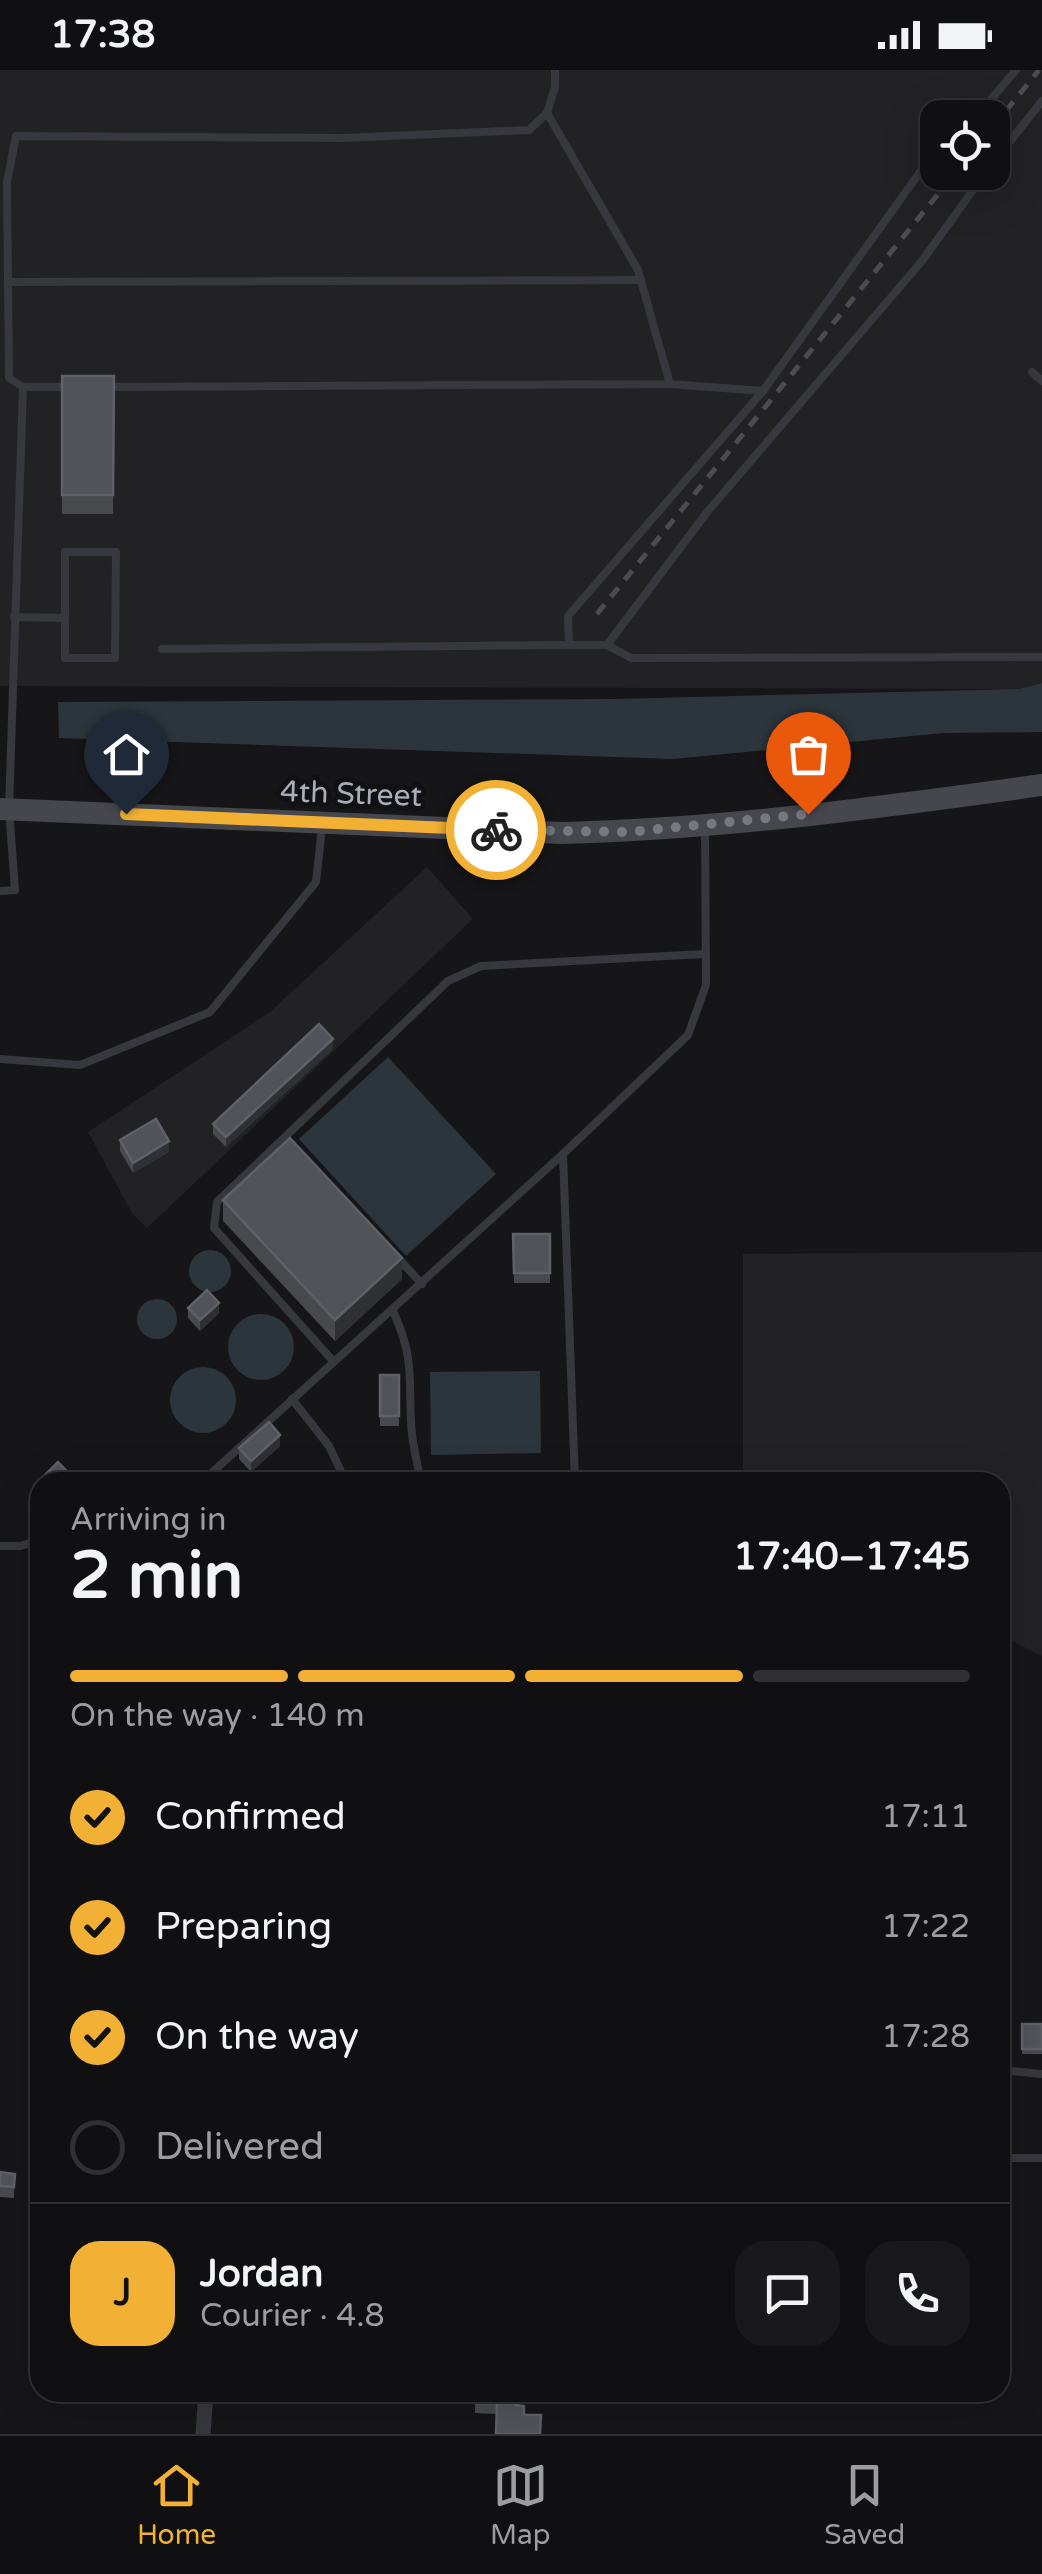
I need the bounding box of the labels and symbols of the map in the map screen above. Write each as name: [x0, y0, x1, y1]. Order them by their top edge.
pin: [84, 712, 169, 815]
pin: [766, 712, 851, 815]
street label: 4th Street: [279, 773, 423, 815]
courier: [446, 780, 546, 880]

